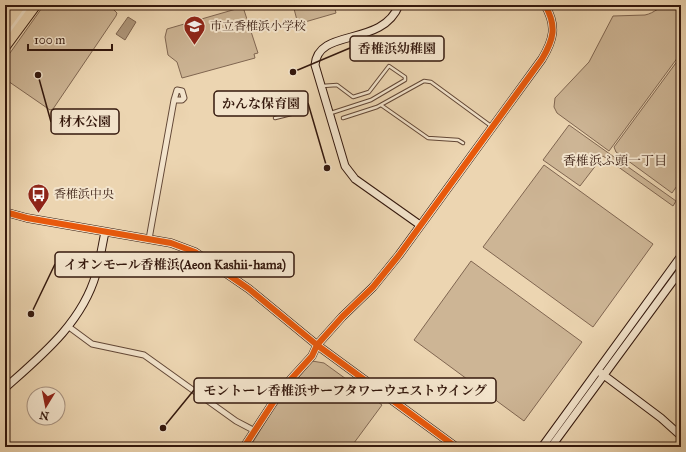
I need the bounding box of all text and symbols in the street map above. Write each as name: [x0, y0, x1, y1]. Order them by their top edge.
school or university icon: 市立香椎浜小学校: [181, 13, 207, 46]
place label: 市立香椎浜小学校: [210, 19, 306, 33]
scale bar: [28, 26, 112, 52]
text: 100 m: [34, 33, 65, 47]
callout: 香椎浜幼稚園: [350, 36, 444, 61]
text: 香椎浜幼稚園: [358, 41, 436, 57]
callout: かんな保育園: [214, 91, 308, 116]
text: かんな保育園: [222, 96, 300, 112]
callout: 材木公園: [51, 109, 119, 134]
text: 材木公園: [59, 114, 111, 130]
district label: 香椎浜ふ頭一丁目: [563, 153, 667, 169]
bus stop icon: 香椎浜中央: [25, 181, 51, 214]
place label: 香椎浜中央: [54, 187, 114, 201]
callout: イオンモール香椎浜(Aeon Kashii-hama): [55, 252, 294, 277]
text: イオンモール香椎浜(Aeon Kashii-hama): [64, 257, 286, 273]
callout: モントーレ香椎浜サーフタワーウエストウイング: [194, 378, 496, 403]
text: モントーレ香椎浜サーフタワーウエストウイング: [203, 383, 487, 399]
north arrow: [26, 386, 66, 426]
text: N: [38, 408, 50, 423]

